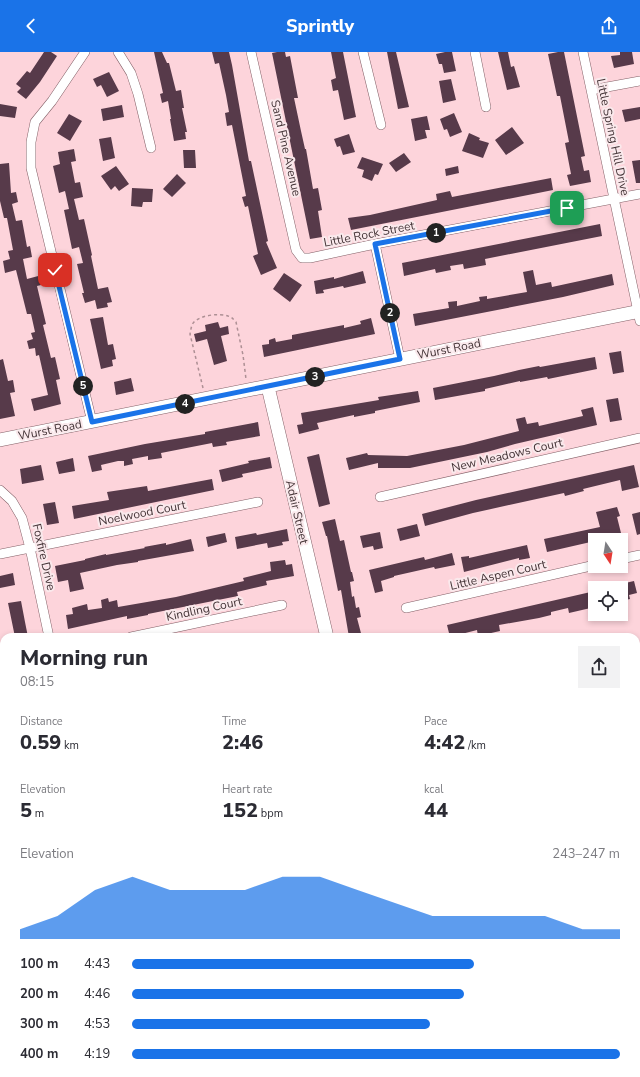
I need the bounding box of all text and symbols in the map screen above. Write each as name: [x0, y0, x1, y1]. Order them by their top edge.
text: Sprintly: [286, 14, 354, 38]
icon: back: [20, 15, 42, 37]
icon: share: [598, 15, 620, 37]
street label: Little Spring Hill Drive: [593, 77, 633, 197]
street label: Sand Pine Avenue: [267, 98, 305, 198]
pin: [550, 191, 584, 225]
icon: arrive: [556, 197, 578, 219]
street label: Little Rock Street: [322, 217, 417, 251]
pin: 1: [426, 223, 446, 243]
text: 1: [433, 225, 439, 240]
pin: [38, 253, 72, 287]
icon: check: [44, 259, 66, 281]
pin: 2: [380, 303, 400, 323]
text: 2: [387, 305, 393, 320]
street label: Wurst Road: [416, 335, 482, 363]
pin: 3: [305, 367, 325, 387]
text: 3: [312, 369, 318, 384]
pin: 5: [73, 376, 93, 396]
text: 5: [80, 378, 86, 393]
pin: 4: [175, 394, 195, 414]
text: 4: [182, 396, 188, 411]
street label: Wurst Road: [17, 416, 83, 444]
street label: New Meadows Court: [450, 434, 565, 476]
street label: Adair Street: [282, 479, 312, 546]
street label: Noelwood Court: [97, 497, 188, 529]
street label: Foxfire Drive: [29, 522, 59, 592]
north arrow: [588, 533, 628, 573]
map controls: [588, 533, 628, 621]
street label: Little Aspen Court: [448, 556, 548, 594]
button: locate: [588, 581, 628, 621]
street label: Kindling Court: [165, 593, 244, 625]
text: Morning run: [20, 643, 148, 673]
button: share: [578, 646, 620, 688]
text: 08:15: [20, 673, 54, 691]
text: Distance: [20, 714, 63, 729]
text: Time: [222, 714, 246, 729]
text: Pace: [424, 714, 447, 729]
text: 0.59: [20, 729, 61, 756]
text: 2:46: [222, 729, 263, 756]
text: 4:42: [424, 729, 465, 756]
text: km: [61, 738, 79, 753]
text: /km: [465, 738, 486, 753]
text: Elevation: [20, 782, 66, 797]
text: Heart rate: [222, 782, 272, 797]
text: kcal: [424, 782, 444, 797]
text: 5: [20, 797, 32, 824]
text: 152: [222, 797, 258, 824]
text: 44: [424, 797, 448, 824]
text: m: [32, 806, 44, 821]
text: bpm: [258, 806, 283, 821]
text: Elevation: [20, 845, 74, 863]
text: 243–247 m: [552, 845, 620, 863]
text: 100 m: [20, 955, 58, 973]
text: 4:43: [84, 955, 110, 973]
text: 200 m: [20, 985, 58, 1003]
text: 4:46: [84, 985, 110, 1003]
text: 300 m: [20, 1015, 58, 1033]
text: 4:53: [84, 1015, 110, 1033]
text: 400 m: [20, 1045, 58, 1063]
text: 4:19: [84, 1045, 110, 1063]

